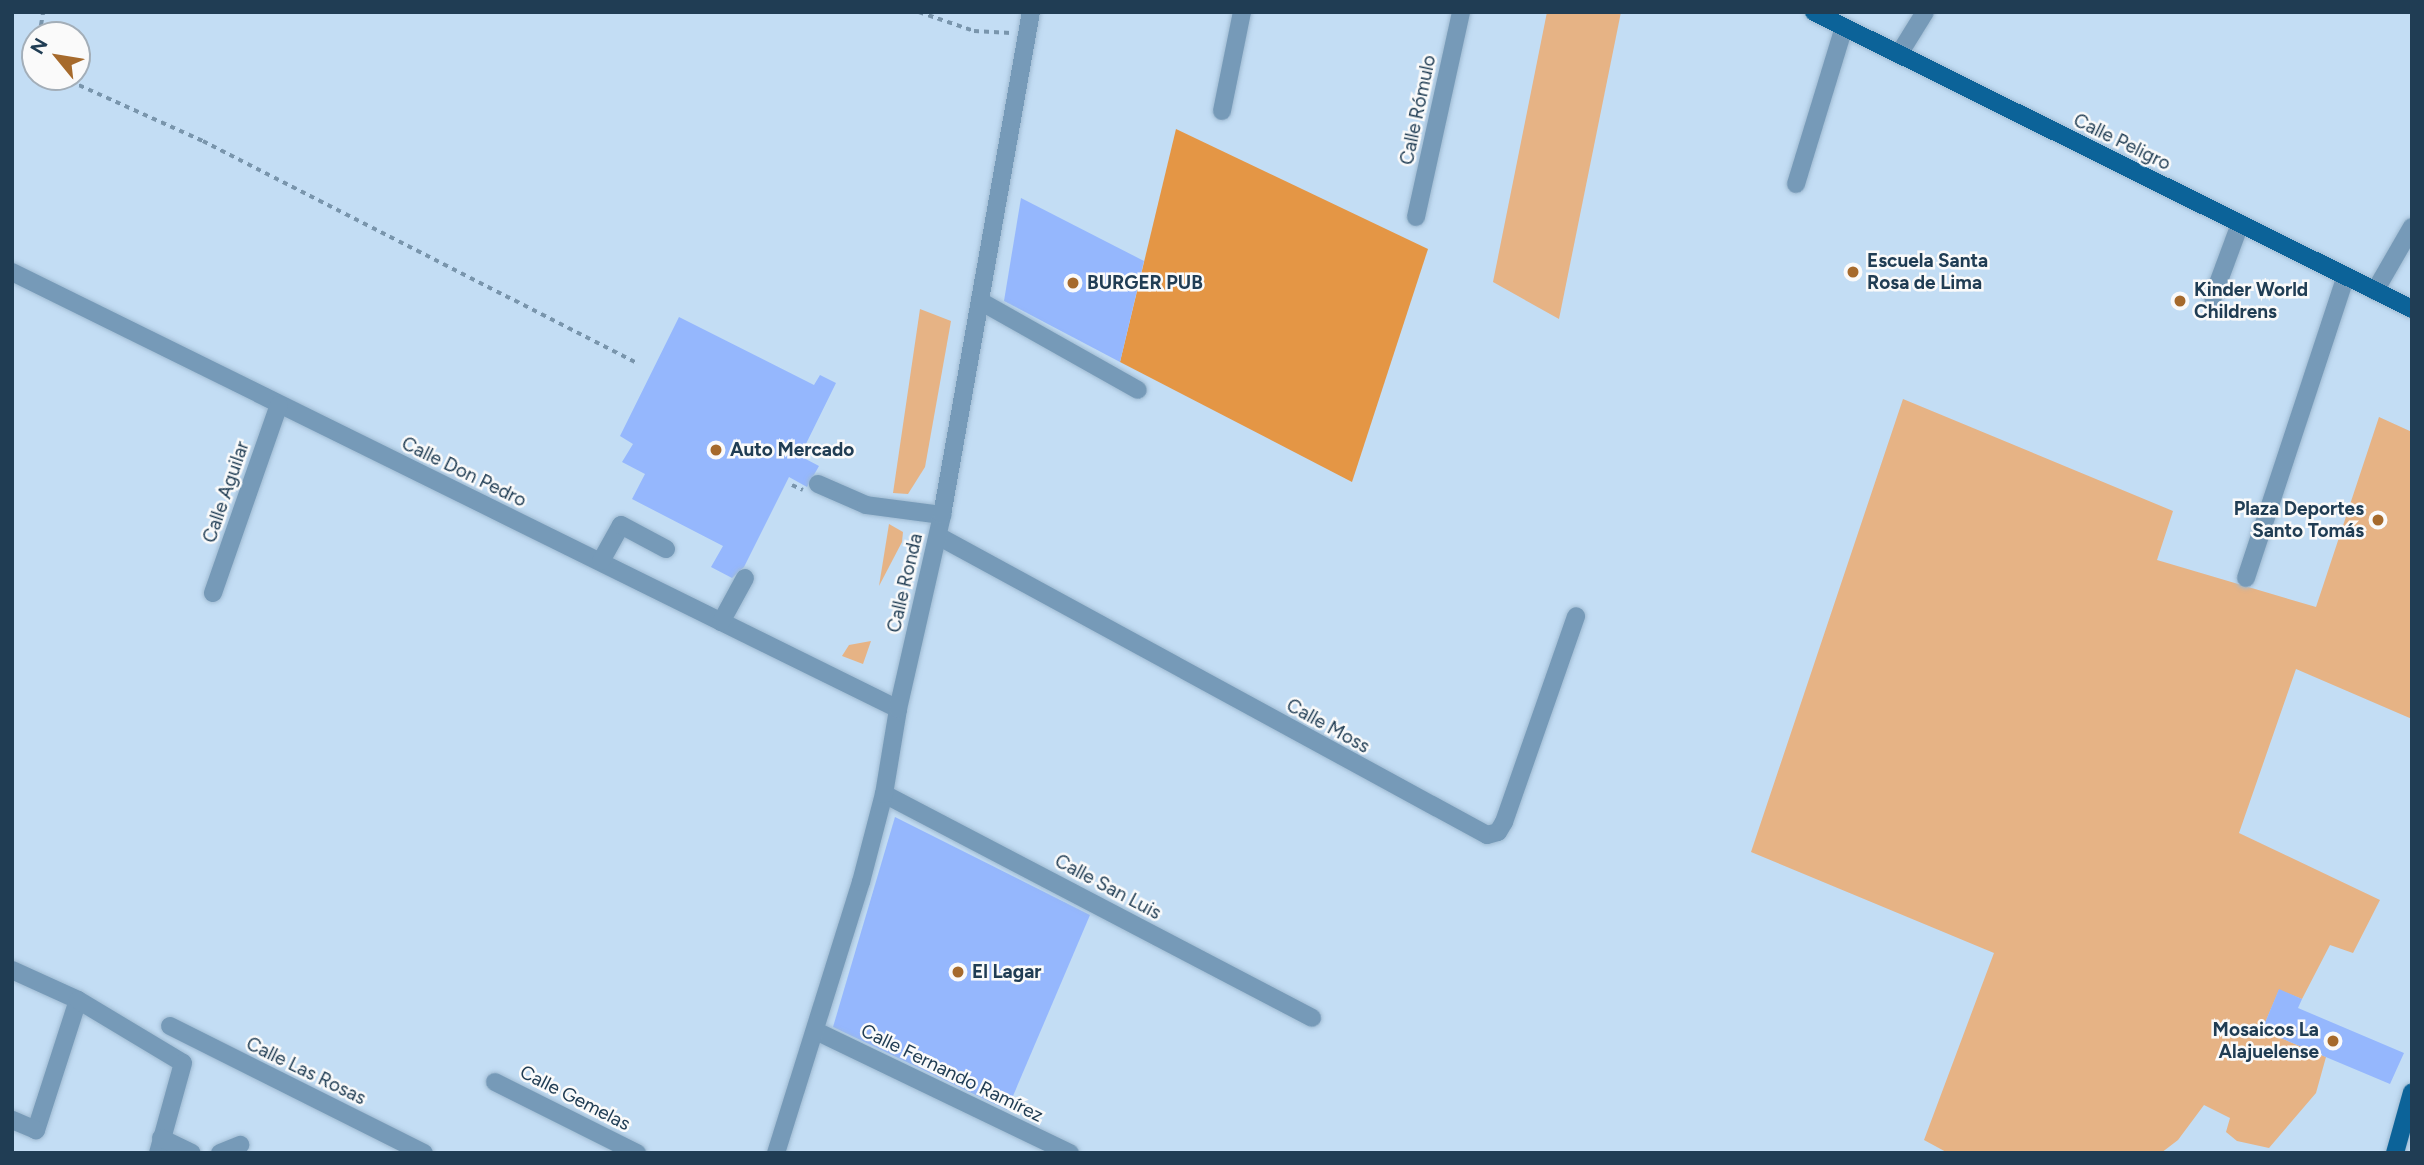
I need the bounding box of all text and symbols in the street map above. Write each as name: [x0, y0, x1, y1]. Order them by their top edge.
north arrow: [21, 21, 91, 91]
text: N: [25, 34, 53, 58]
street label: Calle Rómulo: [1395, 53, 1441, 167]
street label: Calle Peligro: [2070, 109, 2174, 175]
place label: Escuela Santa Rosa de Lima: [1867, 250, 1988, 294]
marker: Escuela Santa Rosa de Lima: [1845, 264, 1861, 280]
place label: BURGER PUB: [1087, 272, 1203, 294]
marker: BURGER PUB: [1065, 275, 1081, 291]
place label: Kinder World Childrens: [2194, 279, 2308, 323]
marker: Kinder World Childrens: [2172, 293, 2188, 309]
street label: Calle Don Pedro: [398, 432, 530, 512]
street label: Calle Aguilar: [198, 438, 254, 546]
place label: Auto Mercado: [730, 439, 854, 461]
marker: Auto Mercado: [708, 442, 724, 458]
place label: Plaza Deportes Santo Tomás: [2234, 498, 2364, 542]
marker: Plaza Deportes Santo Tomás: [2370, 512, 2386, 528]
street label: Calle Ronda: [883, 531, 927, 635]
street label: Calle Moss: [1282, 694, 1374, 758]
street label: Calle San Luis: [1051, 849, 1165, 925]
place label: El Lagar: [972, 961, 1041, 983]
marker: El Lagar: [950, 964, 966, 980]
street label: Calle Fernando Ramírez: [857, 1019, 1047, 1127]
place label: Mosaicos La Alajuelense: [2213, 1019, 2319, 1063]
street label: Calle Las Rosas: [242, 1032, 370, 1110]
marker: Mosaicos La Alajuelense: [2325, 1033, 2341, 1049]
street label: Calle Gemelas: [516, 1060, 634, 1136]

